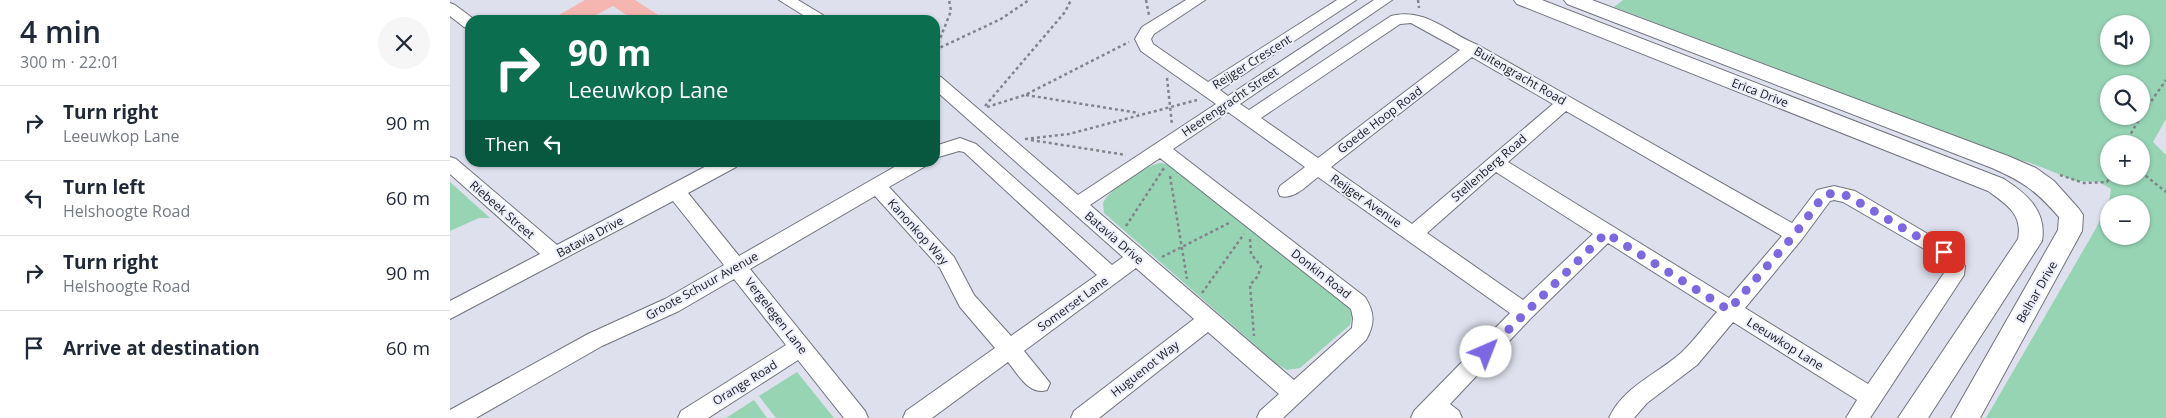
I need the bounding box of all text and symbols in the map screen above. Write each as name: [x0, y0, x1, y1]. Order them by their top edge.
text: 4 min: [20, 11, 101, 52]
map controls: [2100, 15, 2150, 245]
button: sound: [2100, 15, 2150, 65]
button: close: [378, 17, 430, 69]
text: 90 m: [568, 29, 651, 76]
street label: Reijger Crescent: [1209, 30, 1295, 93]
icon: right: [485, 35, 550, 100]
street label: Buitengracht Road: [1471, 42, 1569, 109]
text: 300 m · 22:01: [20, 51, 120, 73]
street label: Heerengracht Street: [1178, 63, 1281, 140]
text: Leeuwkop Lane: [568, 74, 728, 104]
street label: Erica Drive: [1729, 74, 1791, 111]
button: search: [2100, 75, 2150, 125]
street label: Goede Hoop Road: [1334, 82, 1426, 157]
text: Turn right: [63, 99, 158, 125]
icon: right: [20, 109, 48, 137]
text: 90 m: [386, 110, 430, 136]
text: Leeuwkop Lane: [63, 125, 180, 147]
icon: left: [539, 130, 567, 158]
street label: Stellenberg Road: [1447, 130, 1530, 205]
text: Then: [485, 131, 529, 157]
button: +: [2100, 135, 2150, 185]
street label: Reijger Avenue: [1327, 170, 1405, 232]
text: Turn left: [63, 174, 145, 200]
street label: Riebeek Street: [466, 177, 538, 243]
icon: left: [20, 184, 48, 212]
text: 60 m: [386, 185, 430, 211]
street label: Kanonkop Way: [884, 195, 953, 269]
button: −: [2100, 195, 2150, 245]
text: Helshoogte Road: [63, 200, 190, 222]
street label: Batavia Drive: [1081, 207, 1148, 268]
street label: Batavia Drive: [553, 212, 626, 261]
pin: [1923, 231, 1965, 273]
icon: arrive: [1930, 238, 1958, 266]
street label: Donkin Road: [1288, 245, 1355, 302]
street label: Groote Schuur Avenue: [642, 247, 761, 324]
text: Turn right: [63, 249, 158, 275]
street label: Belhar Drive: [2012, 257, 2061, 326]
icon: right: [20, 259, 48, 287]
text: 90 m: [386, 260, 430, 286]
street label: Somerset Lane: [1034, 272, 1112, 335]
street label: Vergelegen Lane: [741, 274, 812, 358]
text: Helshoogte Road: [63, 275, 190, 297]
street label: Leeuwkop Lane: [1744, 313, 1827, 374]
position arrow: [1459, 325, 1511, 377]
icon: arrive: [20, 334, 48, 362]
text: Arrive at destination: [63, 335, 260, 361]
text: 60 m: [386, 335, 430, 361]
street label: Huguenot Way: [1107, 336, 1183, 401]
street label: Orange Road: [709, 356, 780, 409]

